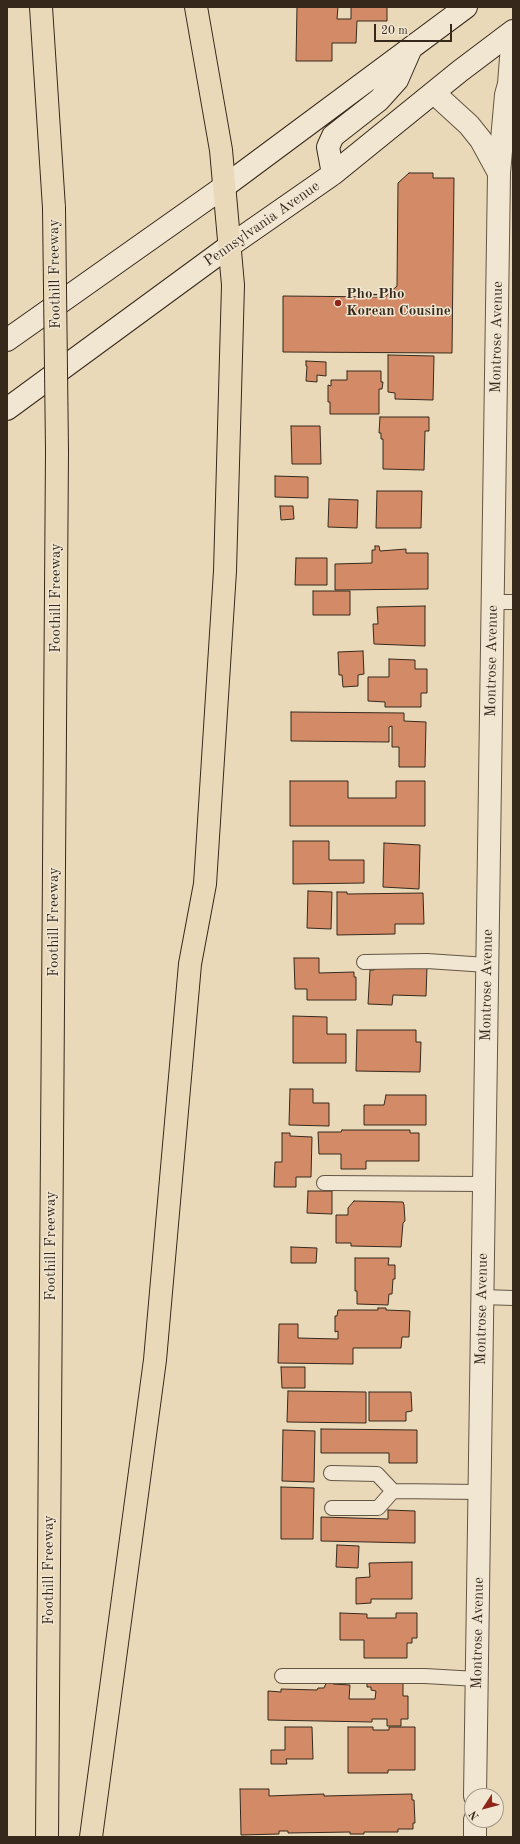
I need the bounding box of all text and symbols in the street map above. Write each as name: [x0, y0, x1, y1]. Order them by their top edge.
scale bar: [376, 16, 454, 42]
text: 20 m: [381, 25, 408, 37]
street label: Pennsylvania Avenue: [201, 177, 323, 271]
street label: Foothill Freeway: [45, 219, 65, 329]
street label: Montrose Avenue: [487, 281, 507, 393]
place label: Pho-Pho Korean Cousine: [346, 285, 451, 320]
marker: Pho-Pho Korean Cousine: [333, 298, 343, 308]
street label: Foothill Freeway: [47, 543, 65, 653]
street label: Montrose Avenue: [482, 605, 502, 717]
street label: Foothill Freeway: [45, 867, 63, 977]
street label: Montrose Avenue: [477, 929, 497, 1041]
street label: Foothill Freeway: [42, 1191, 60, 1301]
street label: Montrose Avenue: [472, 1253, 492, 1365]
street label: Foothill Freeway: [40, 1515, 58, 1625]
street label: Montrose Avenue: [468, 1577, 488, 1689]
north arrow: [464, 1788, 504, 1828]
text: N: [468, 1808, 482, 1821]

